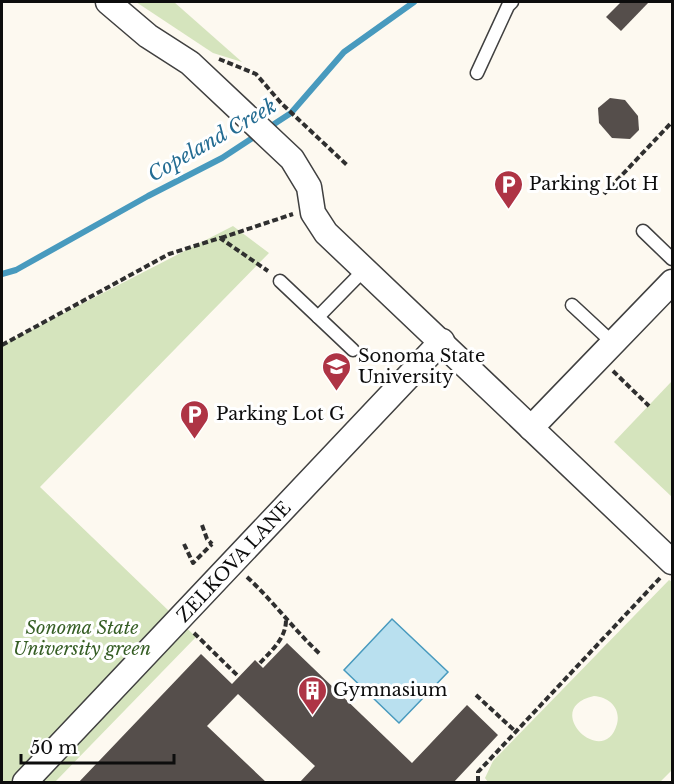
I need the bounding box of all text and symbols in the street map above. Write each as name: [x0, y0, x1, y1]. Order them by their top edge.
water label: Copeland Creek: [143, 94, 281, 186]
parking icon: Parking Lot H: [492, 168, 524, 210]
place label: Parking Lot H: [529, 173, 659, 195]
place label: Sonoma State University: [358, 345, 485, 388]
school or university icon: Sonoma State University: [321, 350, 353, 392]
parking icon: Parking Lot G: [179, 398, 211, 440]
place label: Parking Lot G: [216, 403, 345, 425]
street label: ZELKOVA LANE: [172, 497, 296, 627]
park label: Sonoma State University green: [13, 617, 151, 660]
building icon: Gymnasium: [296, 674, 328, 716]
place label: Gymnasium: [333, 679, 447, 701]
scale bar: [21, 727, 174, 765]
text: 50 m: [30, 737, 78, 759]

